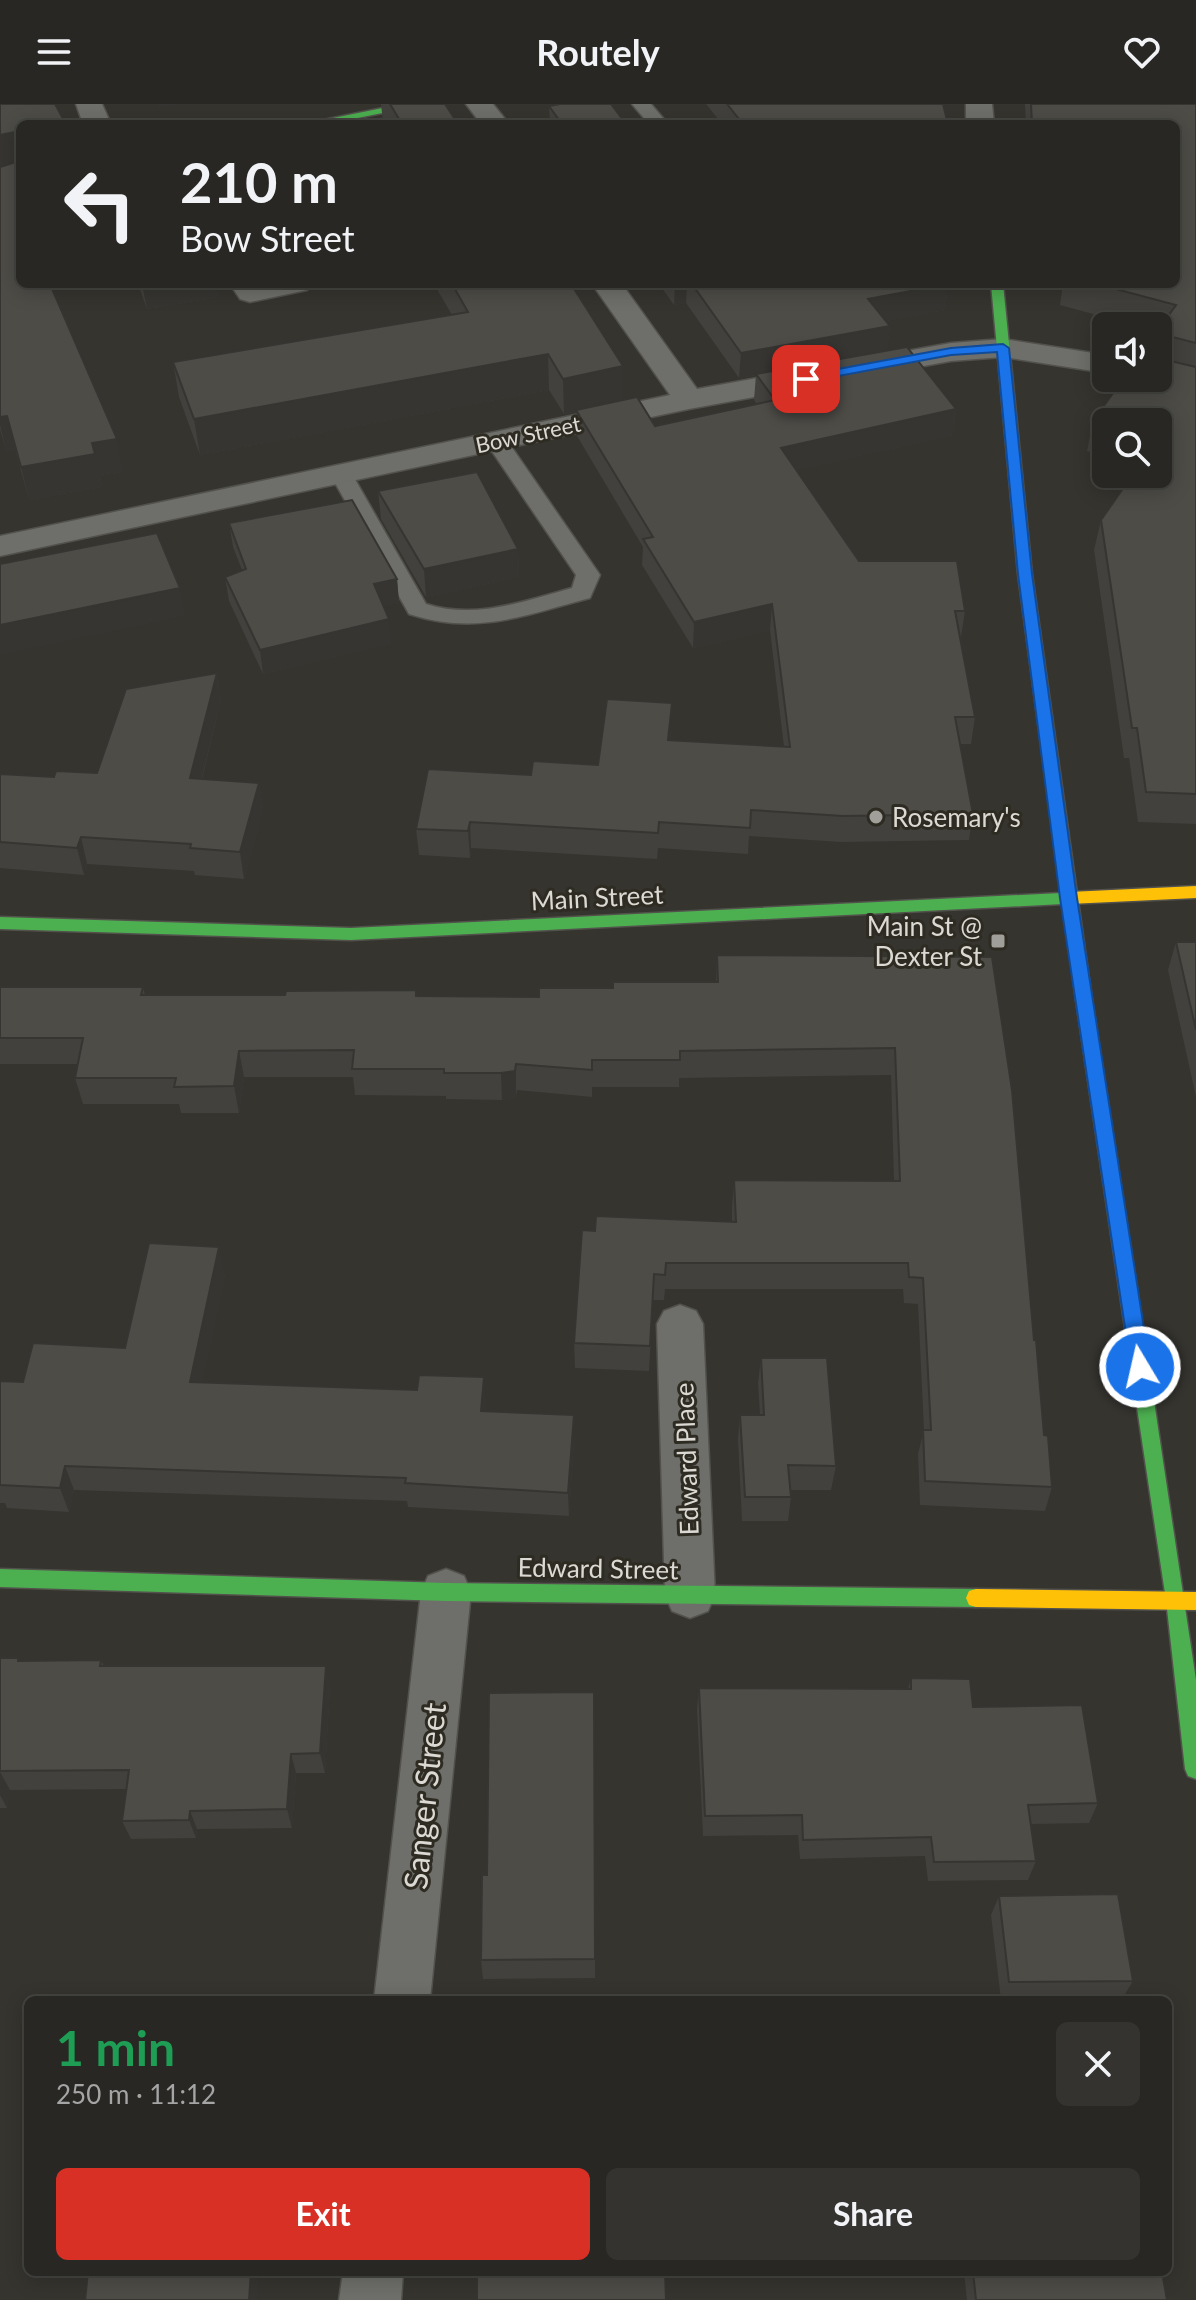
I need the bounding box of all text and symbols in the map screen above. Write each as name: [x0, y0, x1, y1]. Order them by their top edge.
icon: menu: [32, 30, 76, 74]
text: Routely: [536, 30, 660, 74]
icon: heart: [1120, 30, 1164, 74]
text: 210 m: [180, 148, 338, 215]
icon: left: [48, 152, 152, 256]
text: Bow Street: [180, 216, 355, 260]
map controls: [1092, 312, 1172, 488]
button: sound: [1092, 312, 1172, 392]
pin: [772, 345, 840, 413]
icon: arrive: [784, 357, 828, 401]
button: search: [1092, 408, 1172, 488]
street label: Bow Street: [473, 410, 583, 458]
place label: Rosemary's: [892, 801, 1021, 833]
marker: Rosemary's: [867, 808, 885, 826]
street label: Main Street: [530, 878, 665, 916]
place label: Main St @ Dexter St: [867, 910, 983, 972]
marker: Main St @ Dexter St: [989, 932, 1007, 950]
position arrow: [1098, 1325, 1182, 1409]
street label: Edward Place: [667, 1382, 705, 1536]
street label: Edward Street: [517, 1551, 679, 1585]
street label: Sanger Street: [395, 1700, 453, 1891]
text: 1 min: [56, 2019, 175, 2076]
button: close: [1056, 2022, 1140, 2106]
text: 250 m · 11:12: [56, 2078, 216, 2110]
button: Exit: [56, 2168, 590, 2260]
button: Share: [606, 2168, 1140, 2260]

